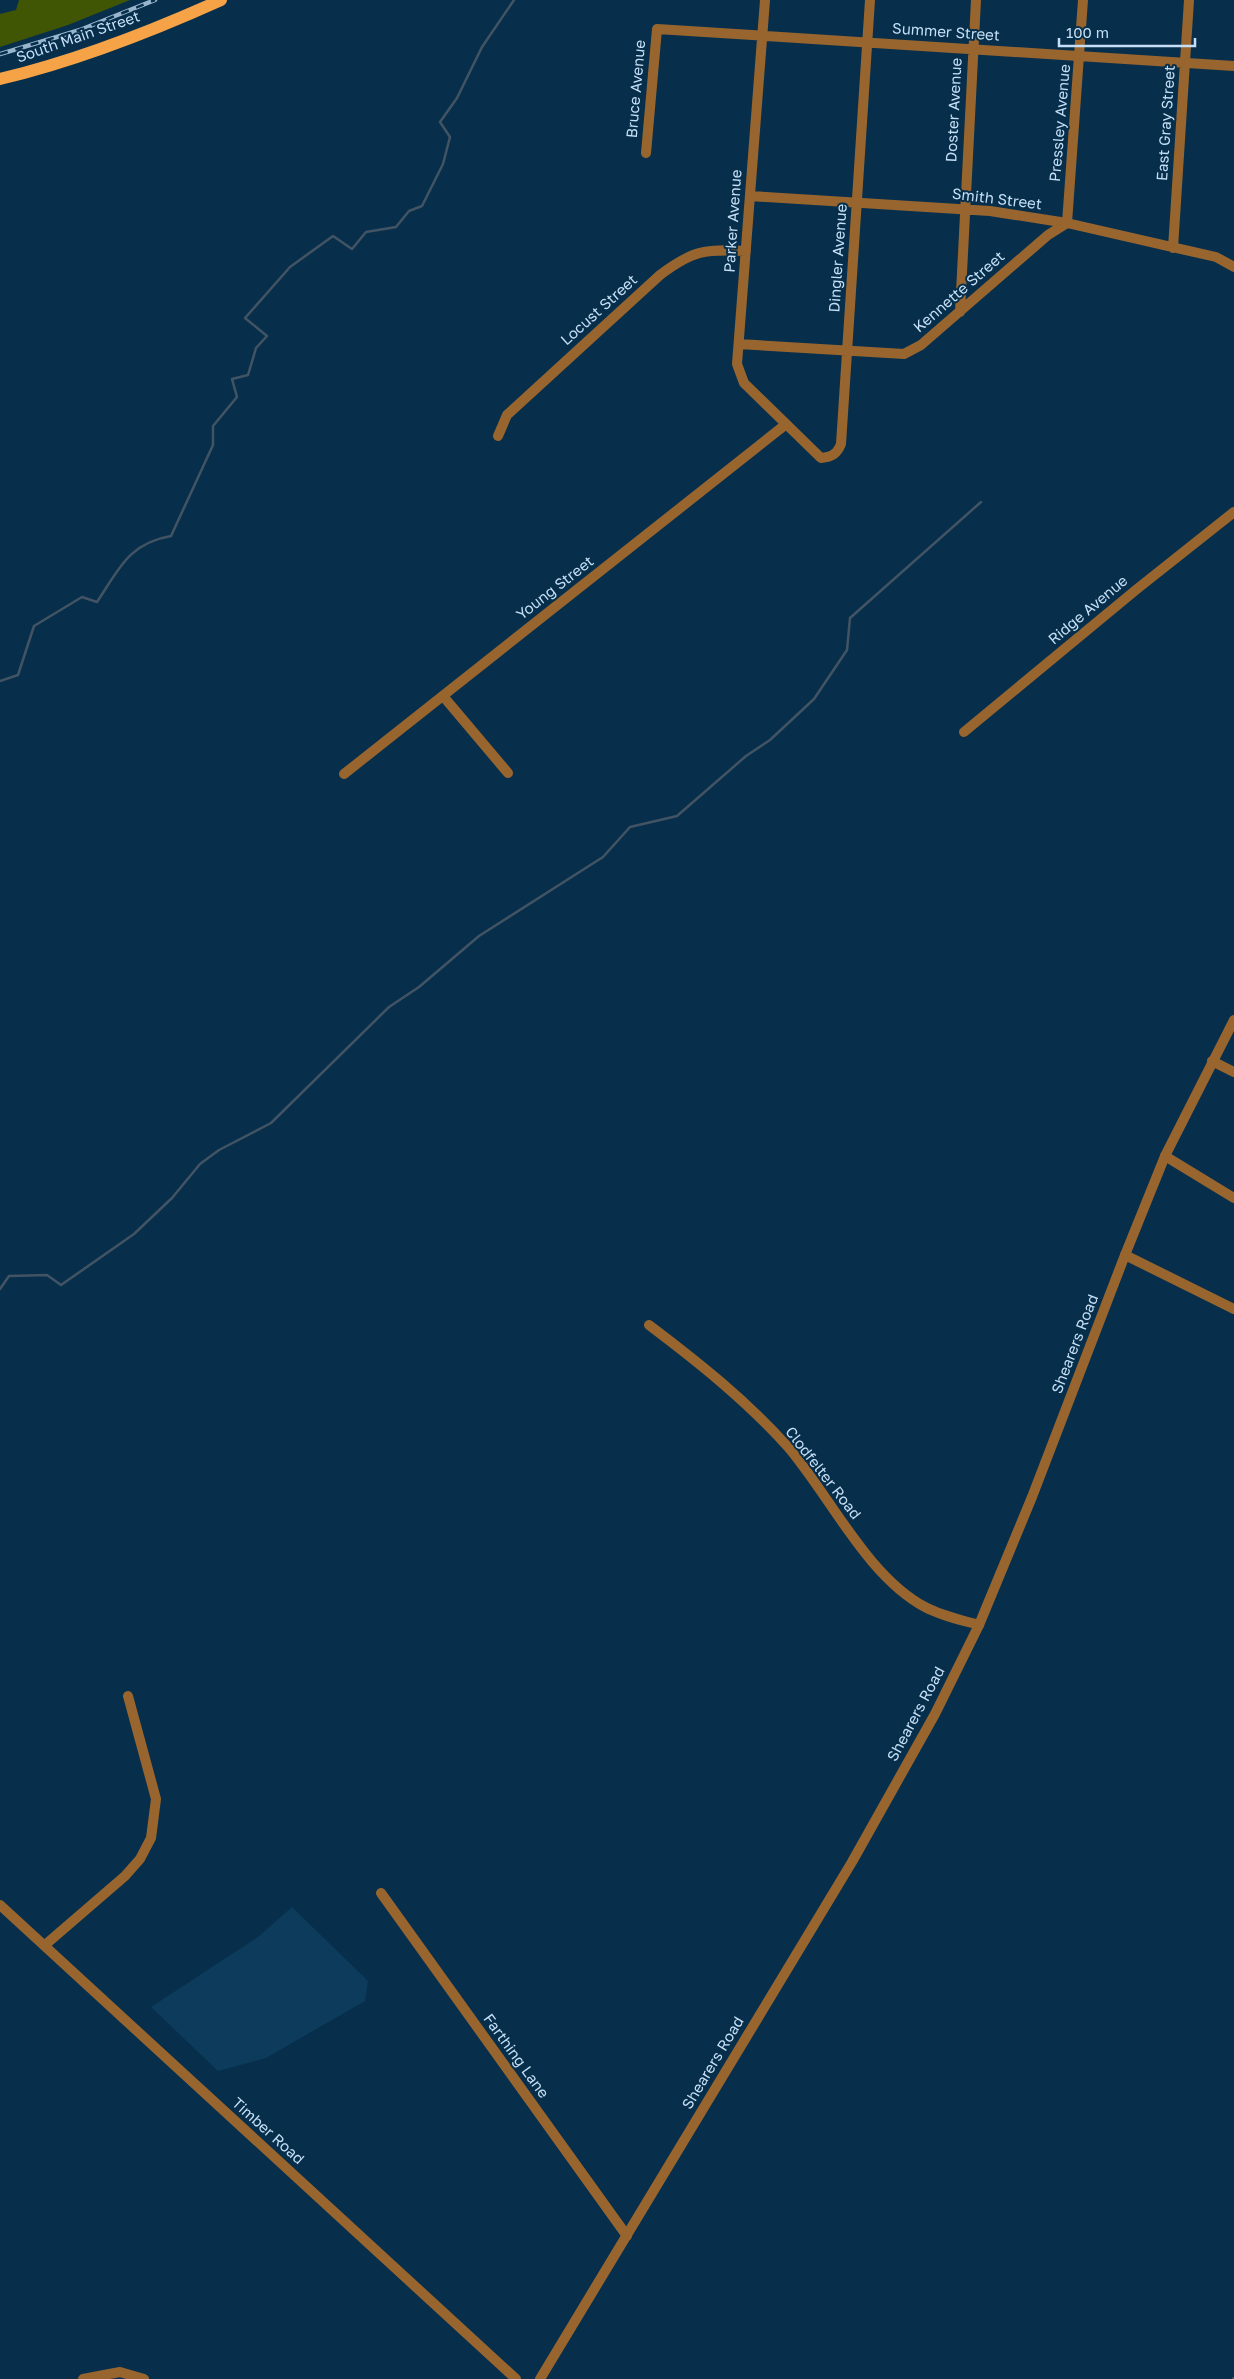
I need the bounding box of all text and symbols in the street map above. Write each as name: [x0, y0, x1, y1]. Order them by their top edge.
street label: South Main Street: [14, 6, 142, 66]
scale bar: [1059, 15, 1195, 47]
street label: Summer Street: [892, 18, 1001, 44]
text: 100 m: [1066, 23, 1109, 41]
street label: Bruce Avenue: [622, 39, 648, 139]
street label: Doster Avenue: [941, 57, 965, 163]
street label: Pressley Avenue: [1045, 63, 1073, 183]
street label: East Gray Street: [1152, 64, 1178, 182]
street label: Parker Avenue: [719, 168, 745, 273]
street label: Smith Street: [951, 184, 1043, 212]
street label: Dingler Avenue: [824, 203, 850, 313]
street label: Kennette Street: [909, 247, 1007, 336]
street label: Locust Street: [556, 270, 640, 348]
street label: Young Street: [512, 551, 597, 623]
street label: Ridge Avenue: [1044, 571, 1131, 648]
street label: Shearers Road: [1047, 1292, 1101, 1396]
street label: Clodfelter Road: [782, 1422, 866, 1522]
street label: Shearers Road: [883, 1663, 948, 1764]
street label: Farthing Lane: [480, 2010, 554, 2101]
street label: Shearers Road: [677, 2013, 747, 2112]
street label: Timber Road: [229, 2093, 308, 2167]

